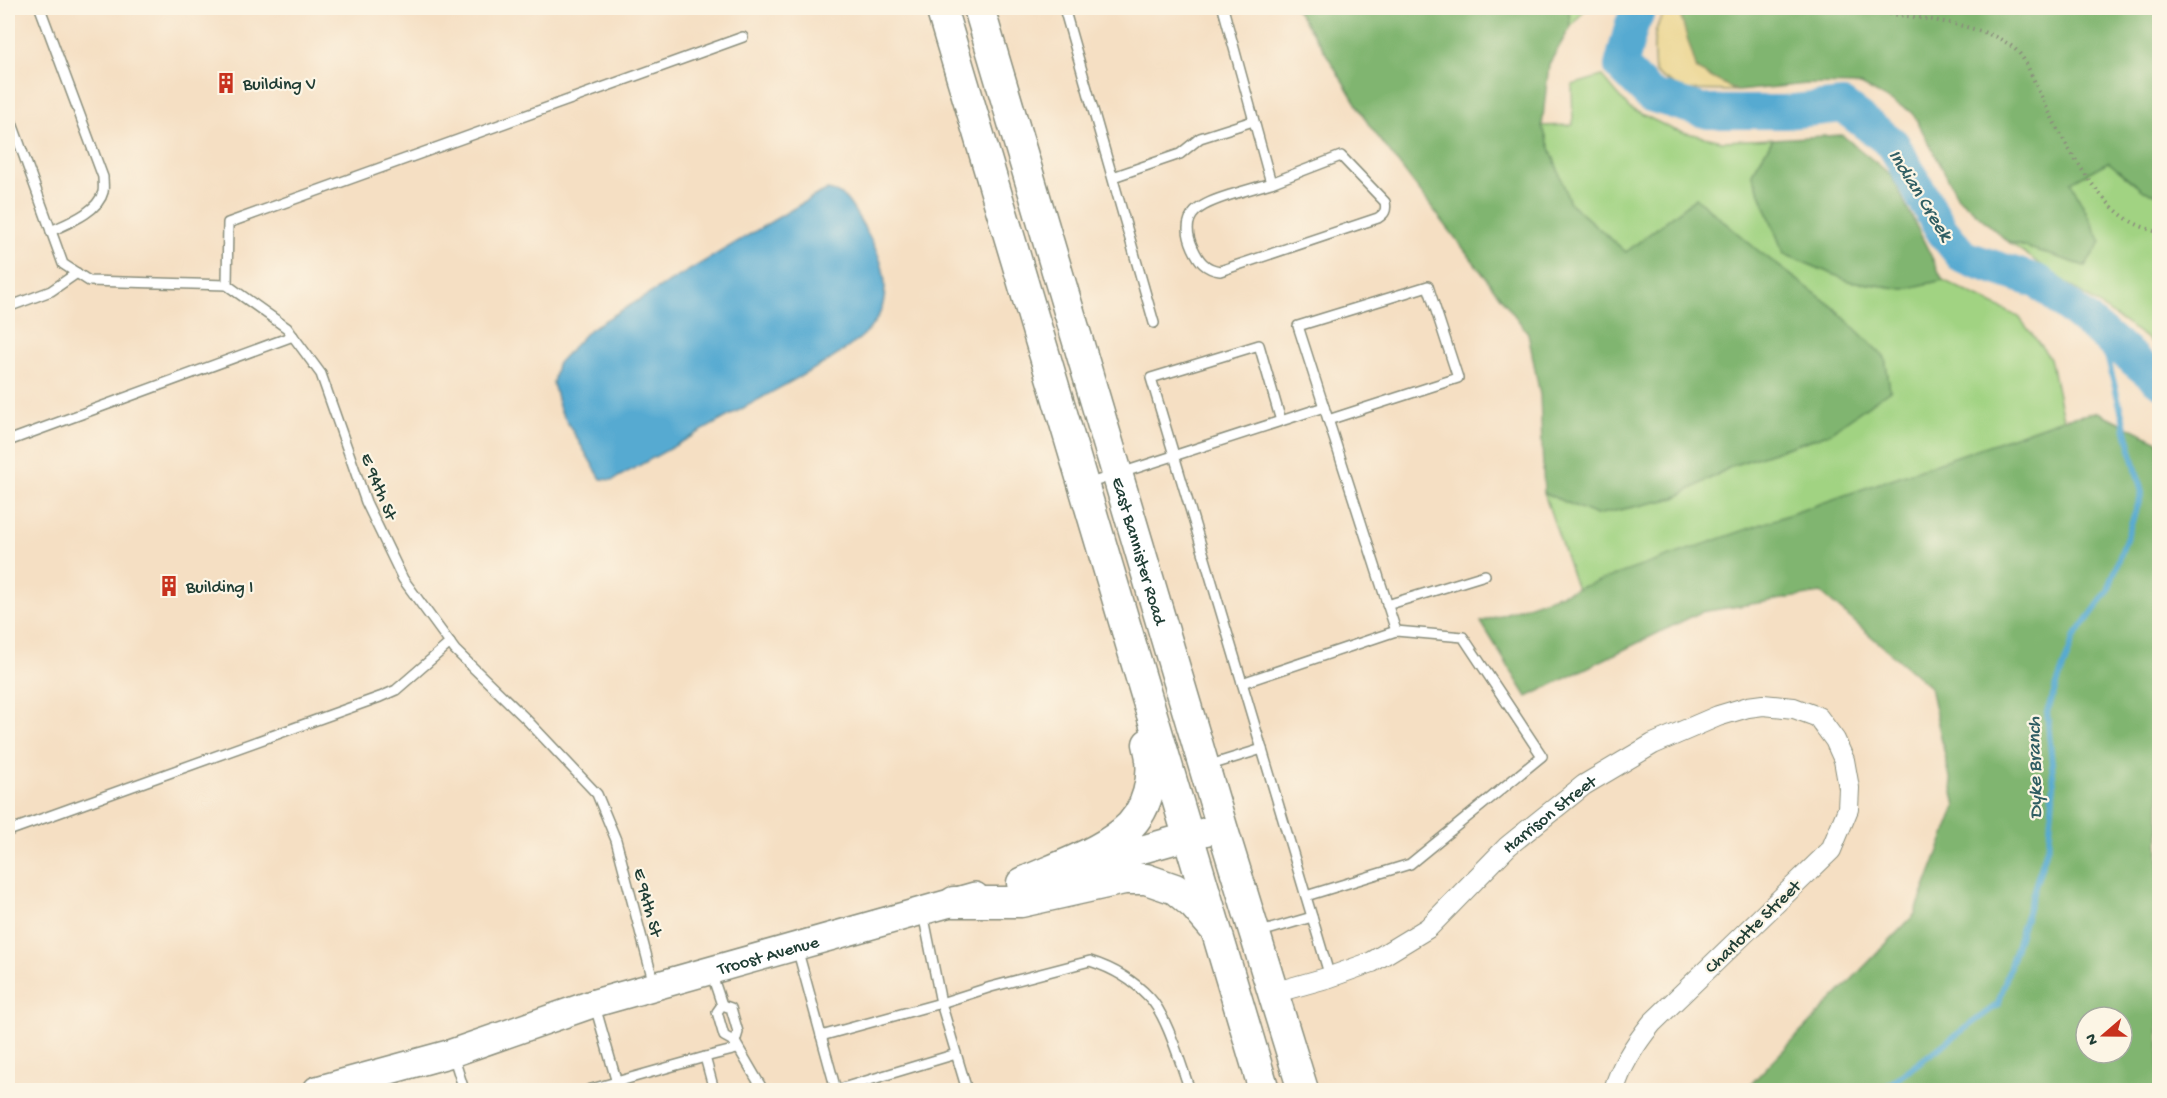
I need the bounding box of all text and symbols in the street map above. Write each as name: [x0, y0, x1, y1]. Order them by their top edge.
building icon: Building V: [214, 71, 238, 95]
place label: Building V: [242, 75, 316, 96]
water label: Indian Creek: [1882, 146, 1957, 247]
street label: E 94th St: [355, 451, 401, 525]
street label: East Bannister Road: [1106, 475, 1170, 629]
building icon: Building I: [157, 574, 181, 598]
place label: Building I: [185, 578, 253, 599]
water label: Dyke Branch: [2024, 716, 2049, 819]
street label: Harrison Street: [1499, 771, 1602, 859]
street label: E 94th St: [627, 866, 666, 941]
street label: Charlotte Street: [1701, 876, 1807, 979]
street label: Troost Avenue: [714, 932, 822, 981]
north arrow: [2074, 1005, 2134, 1065]
text: N: [2082, 1030, 2104, 1047]

